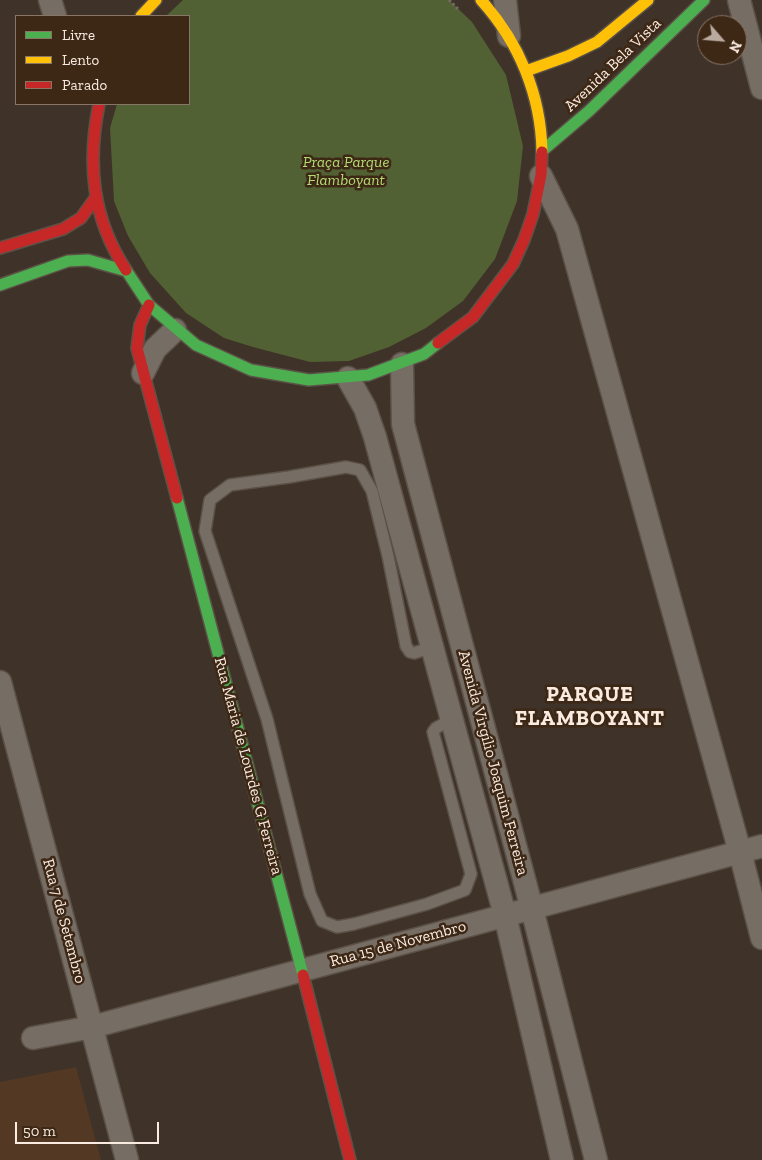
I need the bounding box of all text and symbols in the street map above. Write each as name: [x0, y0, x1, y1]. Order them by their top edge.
street label: Avenida Bela Vista: [561, 14, 665, 116]
legend: [15, 15, 190, 105]
north arrow: [697, 15, 747, 65]
text: Livre: [62, 26, 95, 44]
text: N: [725, 38, 745, 55]
text: Lento: [62, 51, 99, 69]
text: Parado: [62, 76, 107, 94]
park label: Praça Parque Flamboyant: [303, 152, 389, 190]
street label: Avenida Virgílio Joaquim Ferreira: [454, 648, 532, 878]
street label: Rua Maria de Lourdes G Ferreira: [210, 655, 286, 877]
district label: PARQUE FLAMBOYANT: [514, 682, 666, 732]
street label: Rua 7 de Setembro: [38, 857, 90, 985]
street label: Rua 15 de Novembro: [328, 917, 468, 971]
scale bar: [18, 1112, 161, 1144]
text: 50 m: [23, 1122, 56, 1140]

